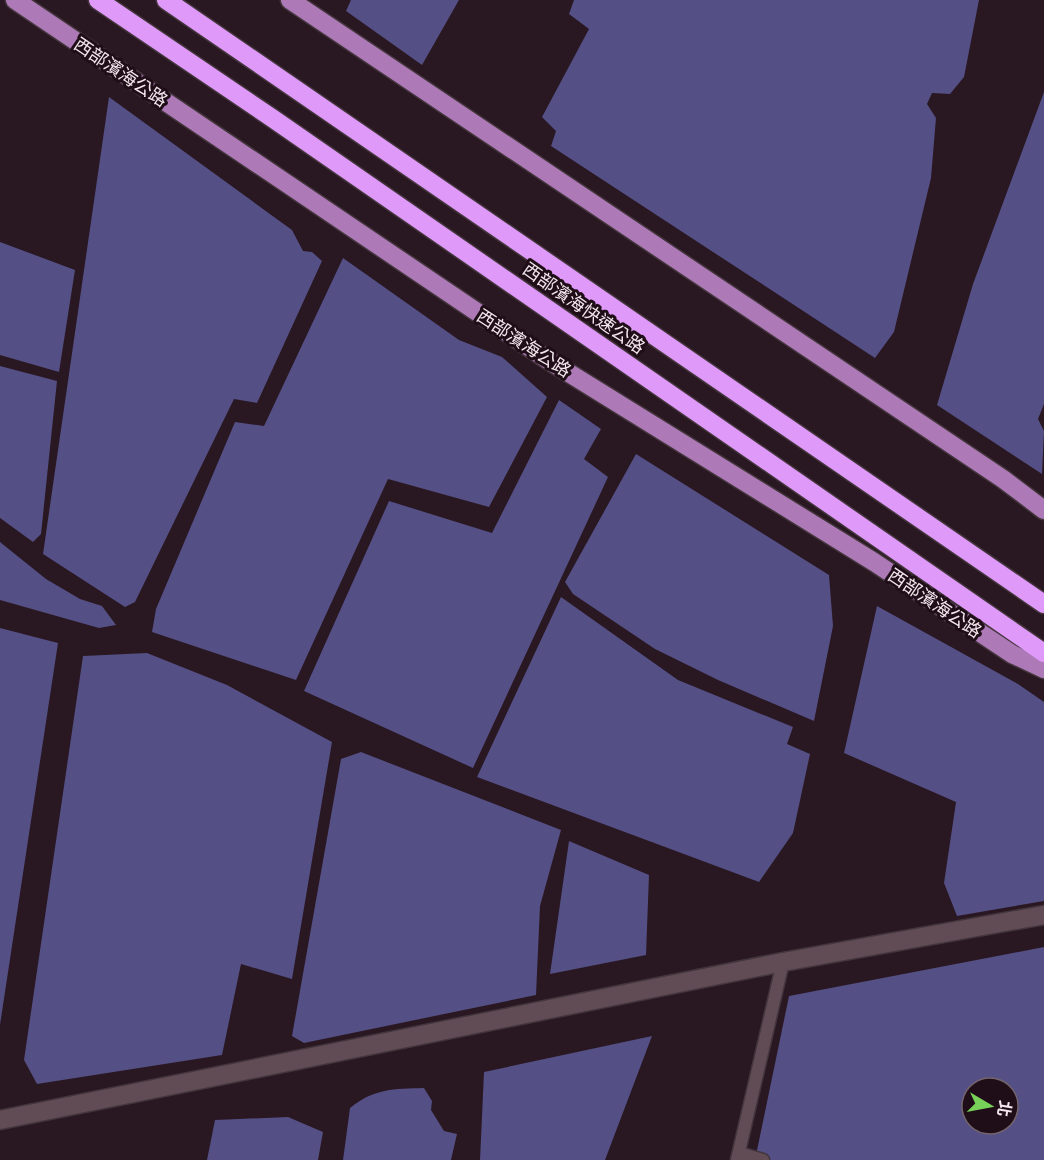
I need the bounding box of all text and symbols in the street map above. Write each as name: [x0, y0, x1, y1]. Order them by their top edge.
street label: 西部濱海公路: [70, 33, 172, 111]
street label: 西部濱海快速公路: [519, 258, 649, 358]
street label: 西部濱海公路: [473, 305, 575, 381]
street label: 西部濱海公路: [884, 564, 986, 642]
north arrow: [960, 1076, 1020, 1136]
text: 北: [994, 1099, 1016, 1118]

